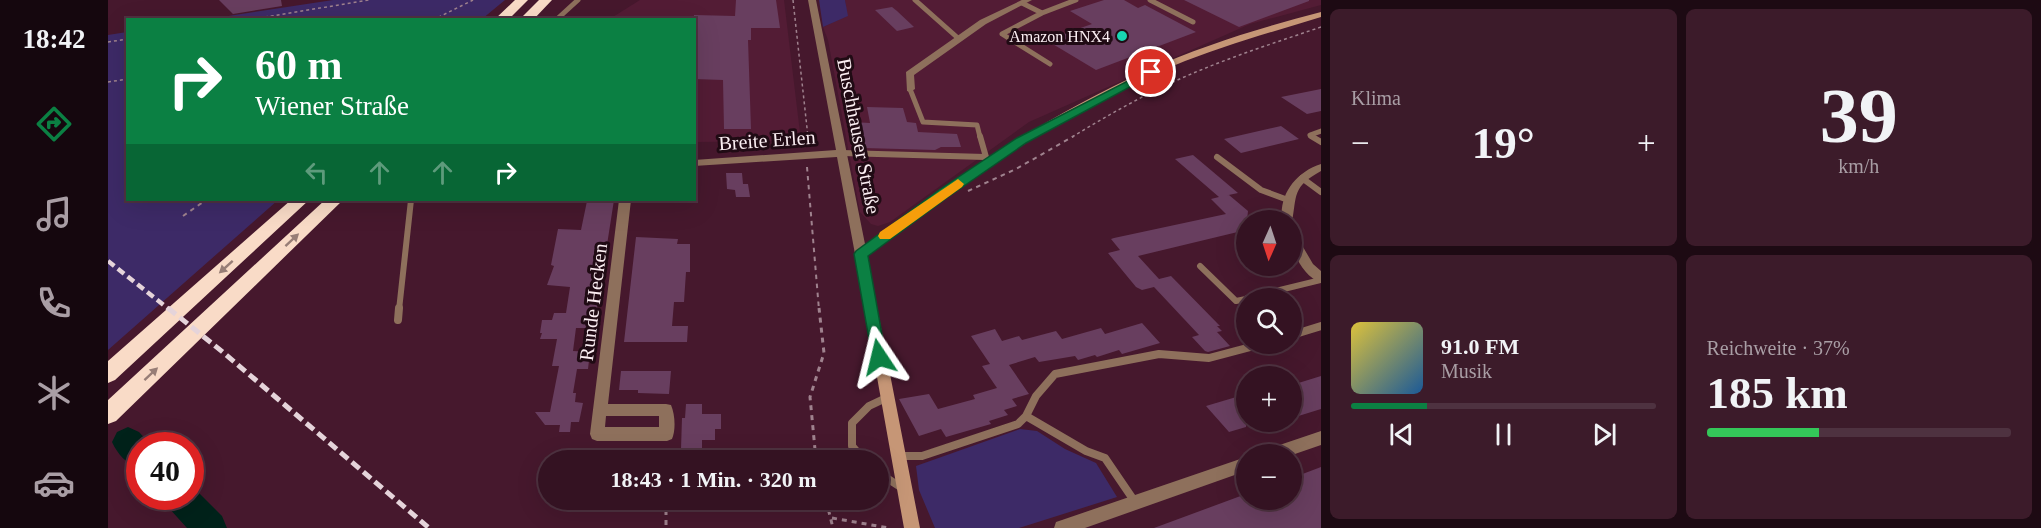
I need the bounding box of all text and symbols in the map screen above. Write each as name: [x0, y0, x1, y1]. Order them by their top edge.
text: 18:42: [23, 24, 86, 54]
place label: Amazon HNX4: [1009, 28, 1110, 45]
marker: Amazon HNX4: [1115, 29, 1129, 43]
icon: right: [156, 42, 234, 120]
text: 60 m: [255, 42, 343, 88]
pin: [1125, 46, 1176, 97]
icon: arrive: [1134, 55, 1167, 88]
street label: Buschhauser Straße: [833, 56, 885, 216]
text: 39: [1820, 72, 1898, 159]
text: Klima: [1351, 87, 1401, 109]
text: Wiener Straße: [255, 91, 409, 121]
icon: directions: [33, 103, 75, 145]
text: 19°: [1472, 118, 1535, 168]
text: −: [1351, 125, 1370, 161]
text: +: [1637, 125, 1656, 161]
street label: Breite Erlen: [718, 126, 816, 154]
text: km/h: [1838, 155, 1879, 177]
icon: left: [300, 156, 333, 189]
icon: ahead: [363, 156, 396, 189]
icon: ahead: [426, 156, 459, 189]
icon: right: [489, 156, 522, 189]
icon: music: [33, 193, 75, 235]
north arrow: [1236, 210, 1302, 276]
map controls: [1236, 210, 1302, 510]
one-way arrow: [285, 233, 299, 247]
street label: Runde Hecken: [575, 242, 611, 362]
one-way arrow: [219, 260, 234, 273]
icon: phone: [33, 282, 75, 324]
button: search: [1236, 288, 1302, 354]
position arrow: [847, 325, 911, 389]
text: 91.0 FM: [1441, 334, 1519, 359]
text: Reichweite · 37%: [1707, 337, 1850, 359]
text: Musik: [1441, 360, 1492, 382]
button: +: [1236, 366, 1302, 432]
one-way arrow: [143, 367, 157, 381]
text: 185 km: [1707, 368, 1848, 418]
icon: climate: [33, 372, 75, 414]
icon: previous: [1385, 418, 1418, 451]
icon: pause: [1487, 418, 1520, 451]
icon: next: [1588, 418, 1621, 451]
speed limit sign: 40: [126, 432, 204, 510]
button: −: [1236, 444, 1302, 510]
icon: car: [33, 462, 75, 504]
text: 18:43 · 1 Min. · 320 m: [611, 467, 816, 492]

